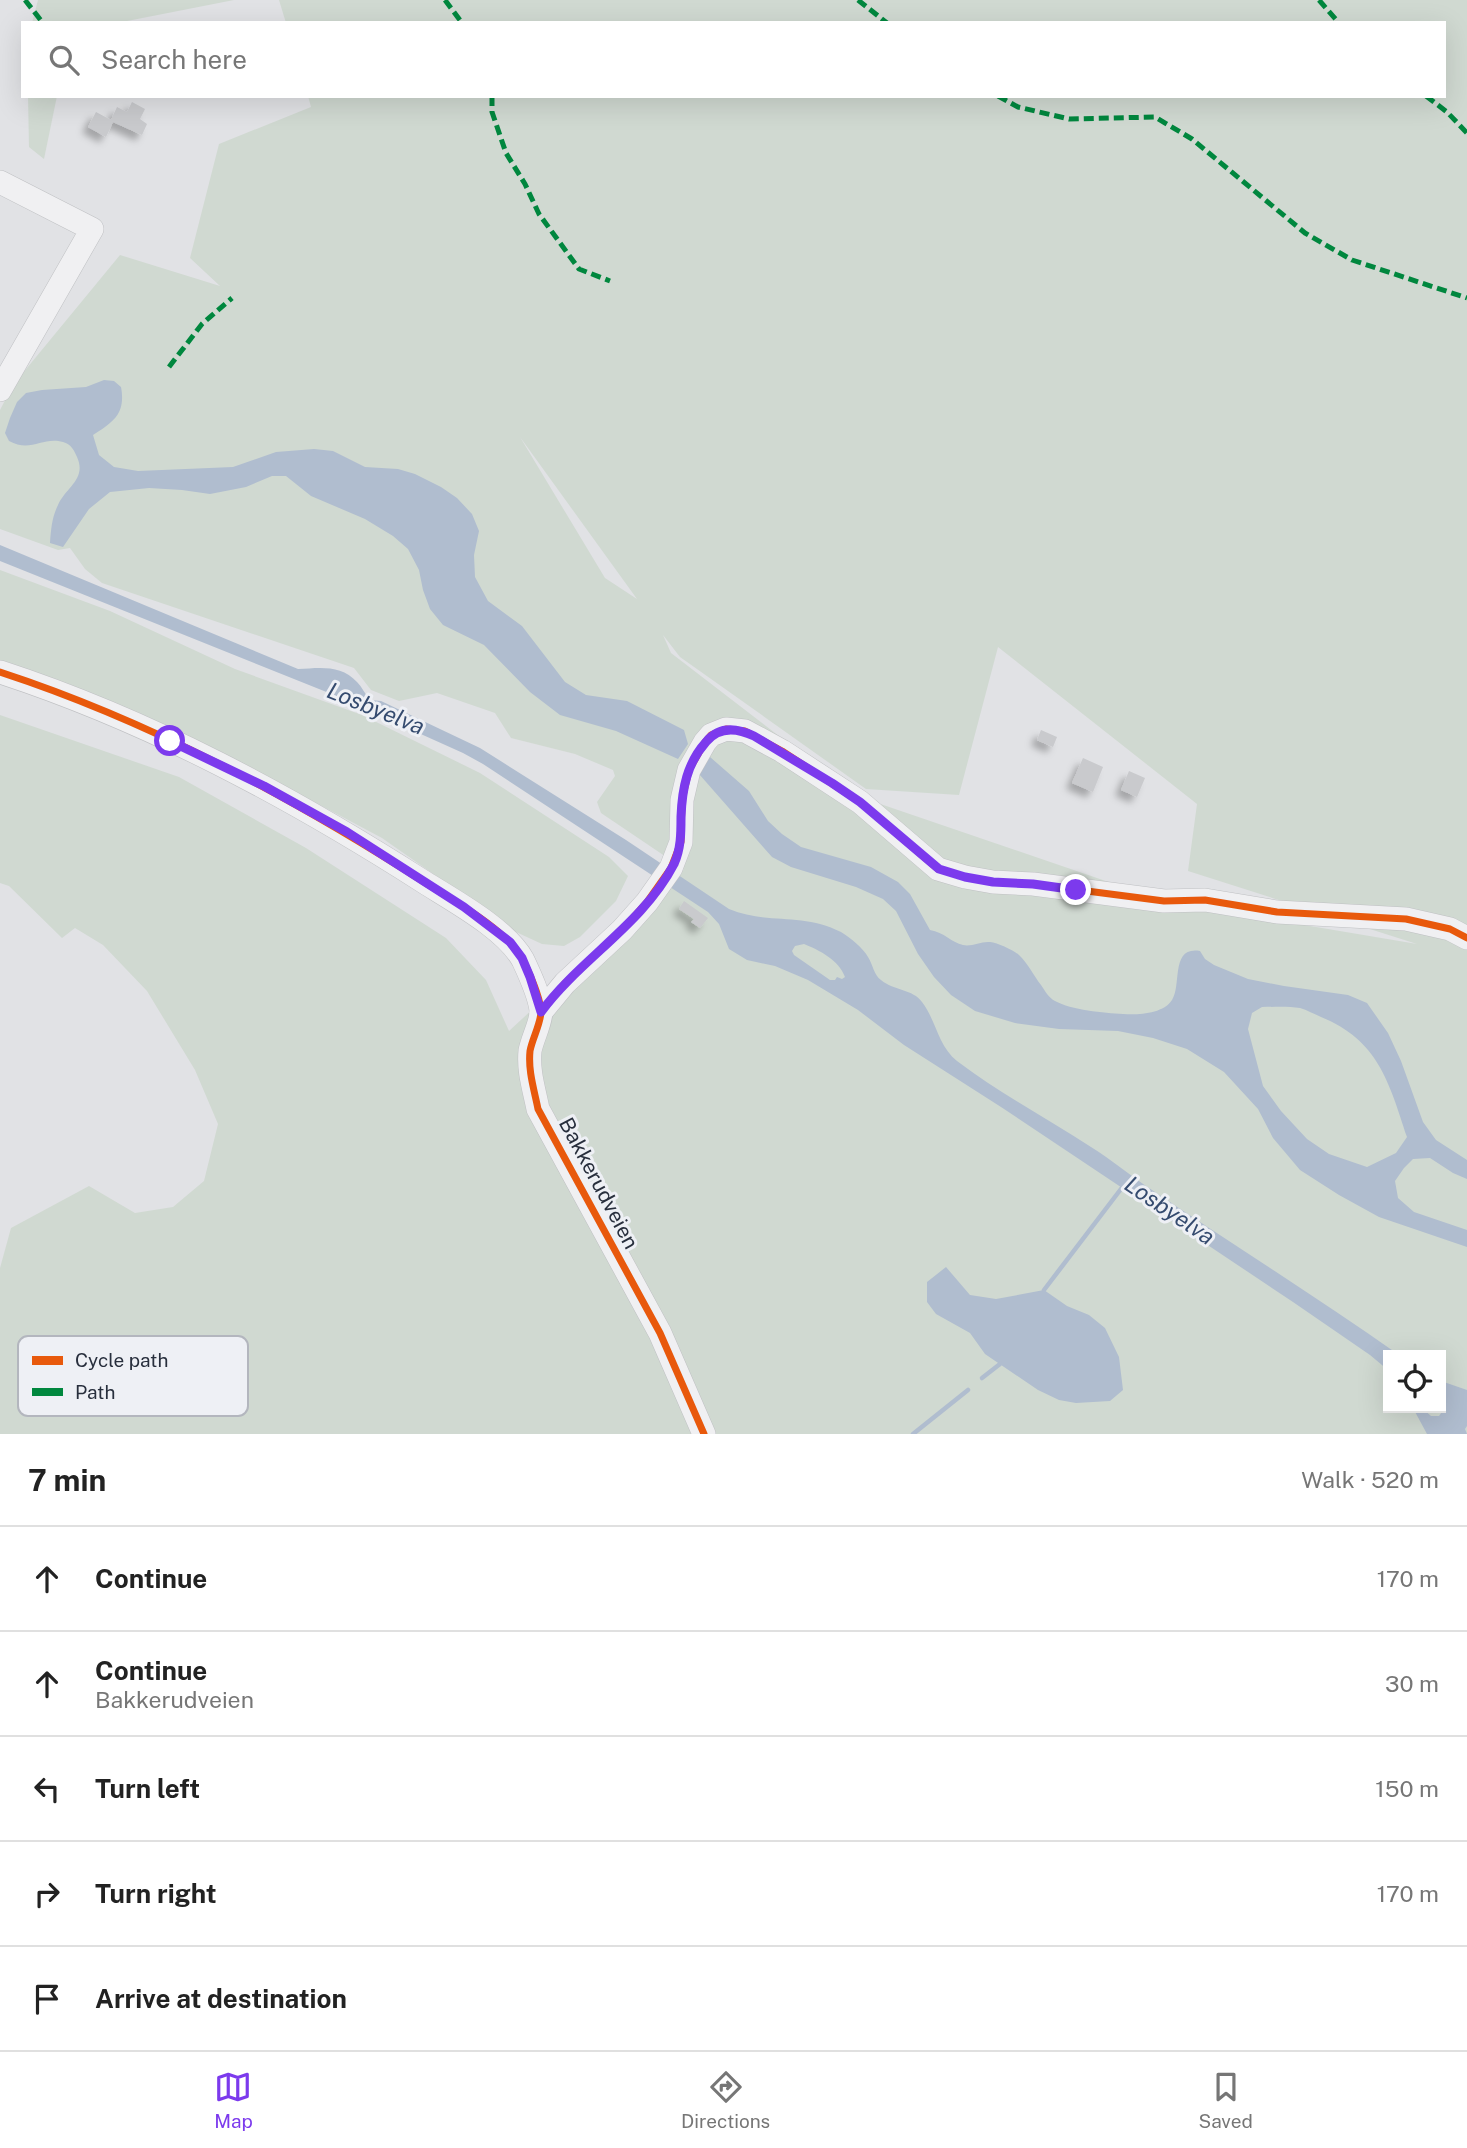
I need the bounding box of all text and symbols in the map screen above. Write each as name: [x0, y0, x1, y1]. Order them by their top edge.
search box: [21, 21, 1446, 98]
icon: search: [45, 41, 83, 79]
text: Search here: [101, 44, 247, 75]
water label: Losbyelva: [323, 676, 429, 740]
route start: [154, 725, 185, 756]
route end: [1060, 874, 1091, 905]
street label: Bakkerudveien: [554, 1113, 644, 1253]
water label: Losbyelva: [1120, 1170, 1220, 1250]
legend: [18, 1336, 248, 1416]
text: Cycle path: [75, 1349, 168, 1371]
map controls: [1383, 1350, 1446, 1413]
button: locate: [1383, 1350, 1446, 1413]
text: Path: [75, 1381, 115, 1403]
text: 7 min: [28, 1462, 106, 1498]
text: Walk · 520 m: [1301, 1466, 1439, 1493]
icon: ahead: [28, 1560, 66, 1598]
text: Continue: [95, 1563, 207, 1594]
text: 170 m: [1377, 1565, 1439, 1592]
text: Continue: [95, 1655, 207, 1686]
icon: ahead: [28, 1665, 66, 1703]
text: 30 m: [1385, 1670, 1439, 1697]
text: Bakkerudveien: [95, 1686, 254, 1713]
icon: left: [28, 1770, 66, 1808]
text: Turn left: [95, 1773, 200, 1804]
text: 150 m: [1375, 1775, 1439, 1802]
icon: right: [28, 1875, 66, 1913]
text: Turn right: [95, 1878, 217, 1909]
text: 170 m: [1377, 1880, 1439, 1907]
icon: arrive: [28, 1980, 66, 2018]
text: Arrive at destination: [95, 1983, 347, 2014]
tab: Map: [214, 2068, 253, 2132]
tab: Directions: [681, 2068, 770, 2132]
tab: Saved: [1199, 2068, 1253, 2132]

